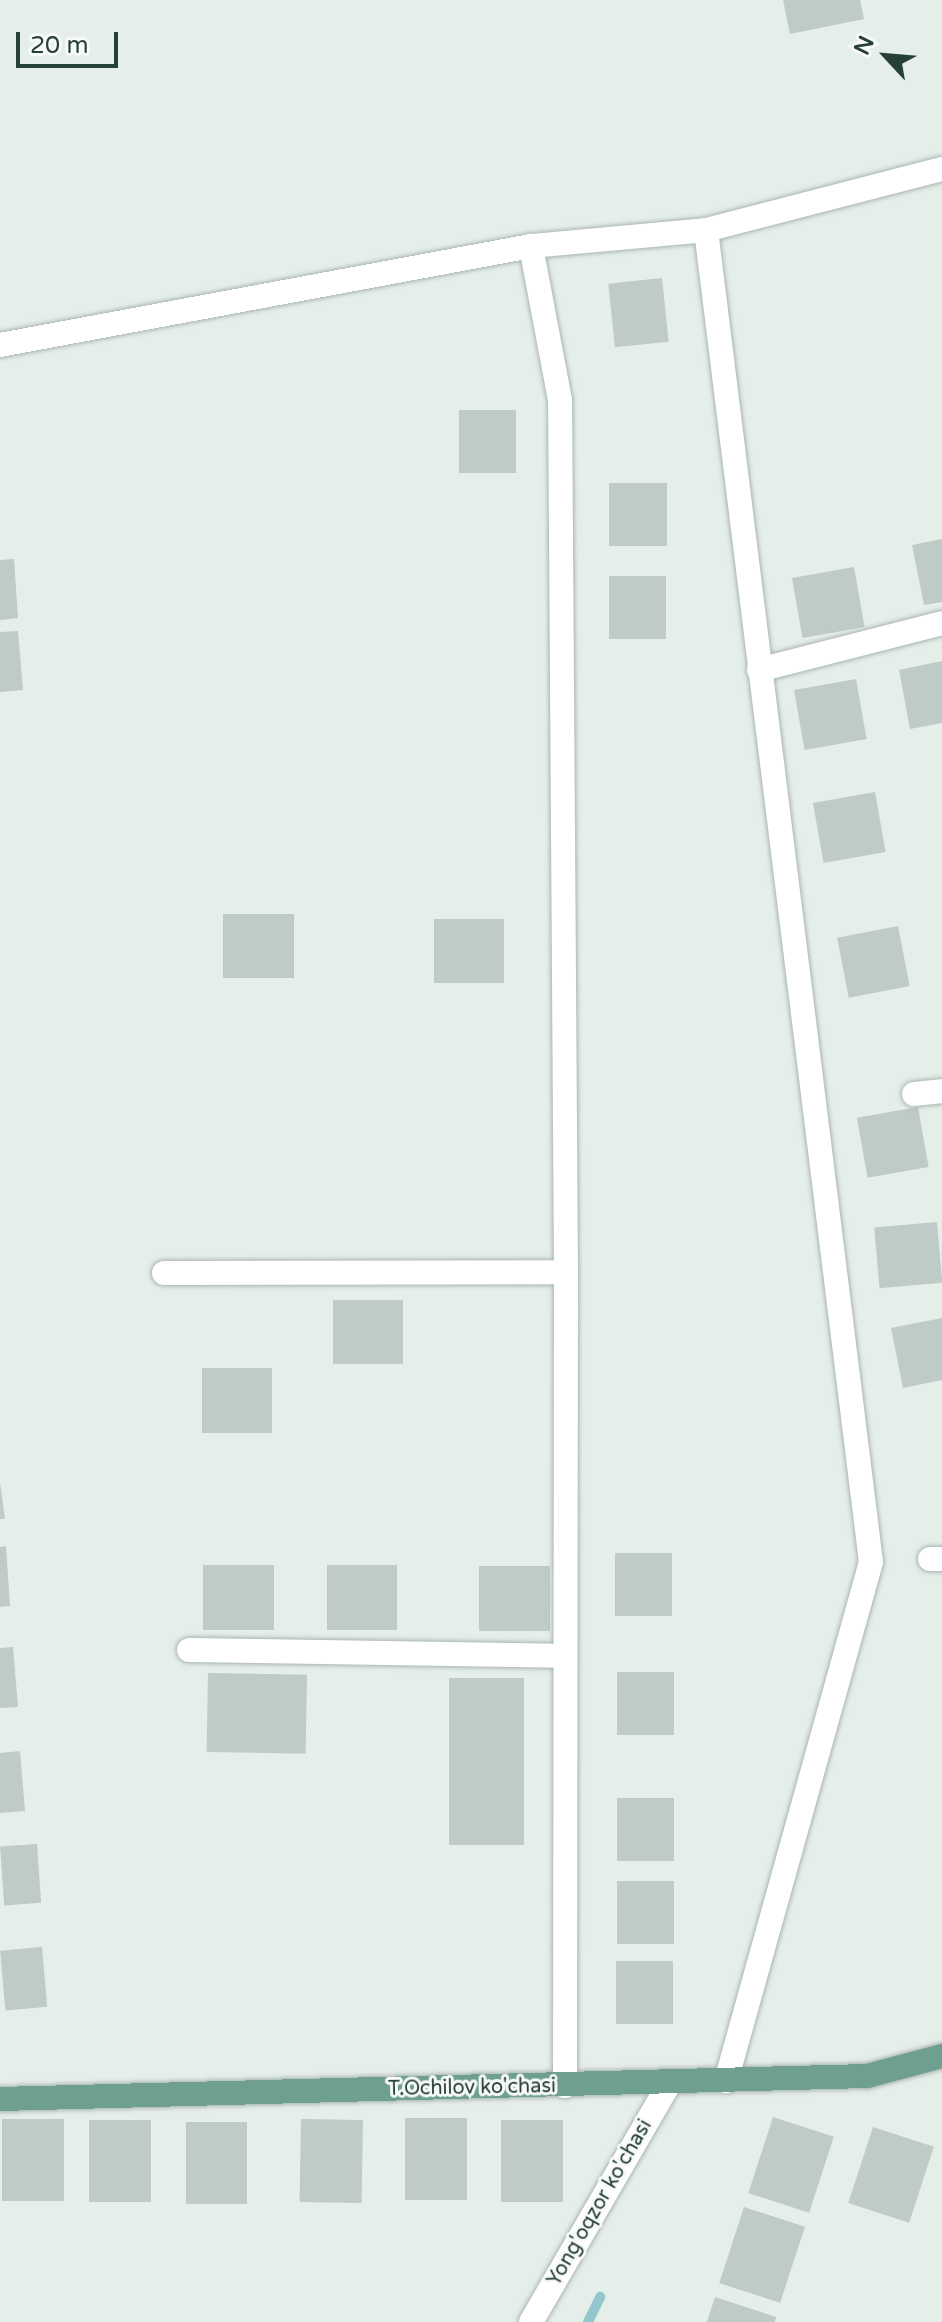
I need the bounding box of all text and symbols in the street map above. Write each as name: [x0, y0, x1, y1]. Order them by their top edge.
scale bar: [20, 16, 122, 66]
north arrow: [846, 16, 926, 96]
text: 20 m: [30, 31, 88, 60]
text: N: [849, 32, 880, 59]
street label: T.Ochilov ko'chasi: [388, 2075, 556, 2101]
street label: Yong'oqzor ko'chasi: [543, 2116, 657, 2290]

